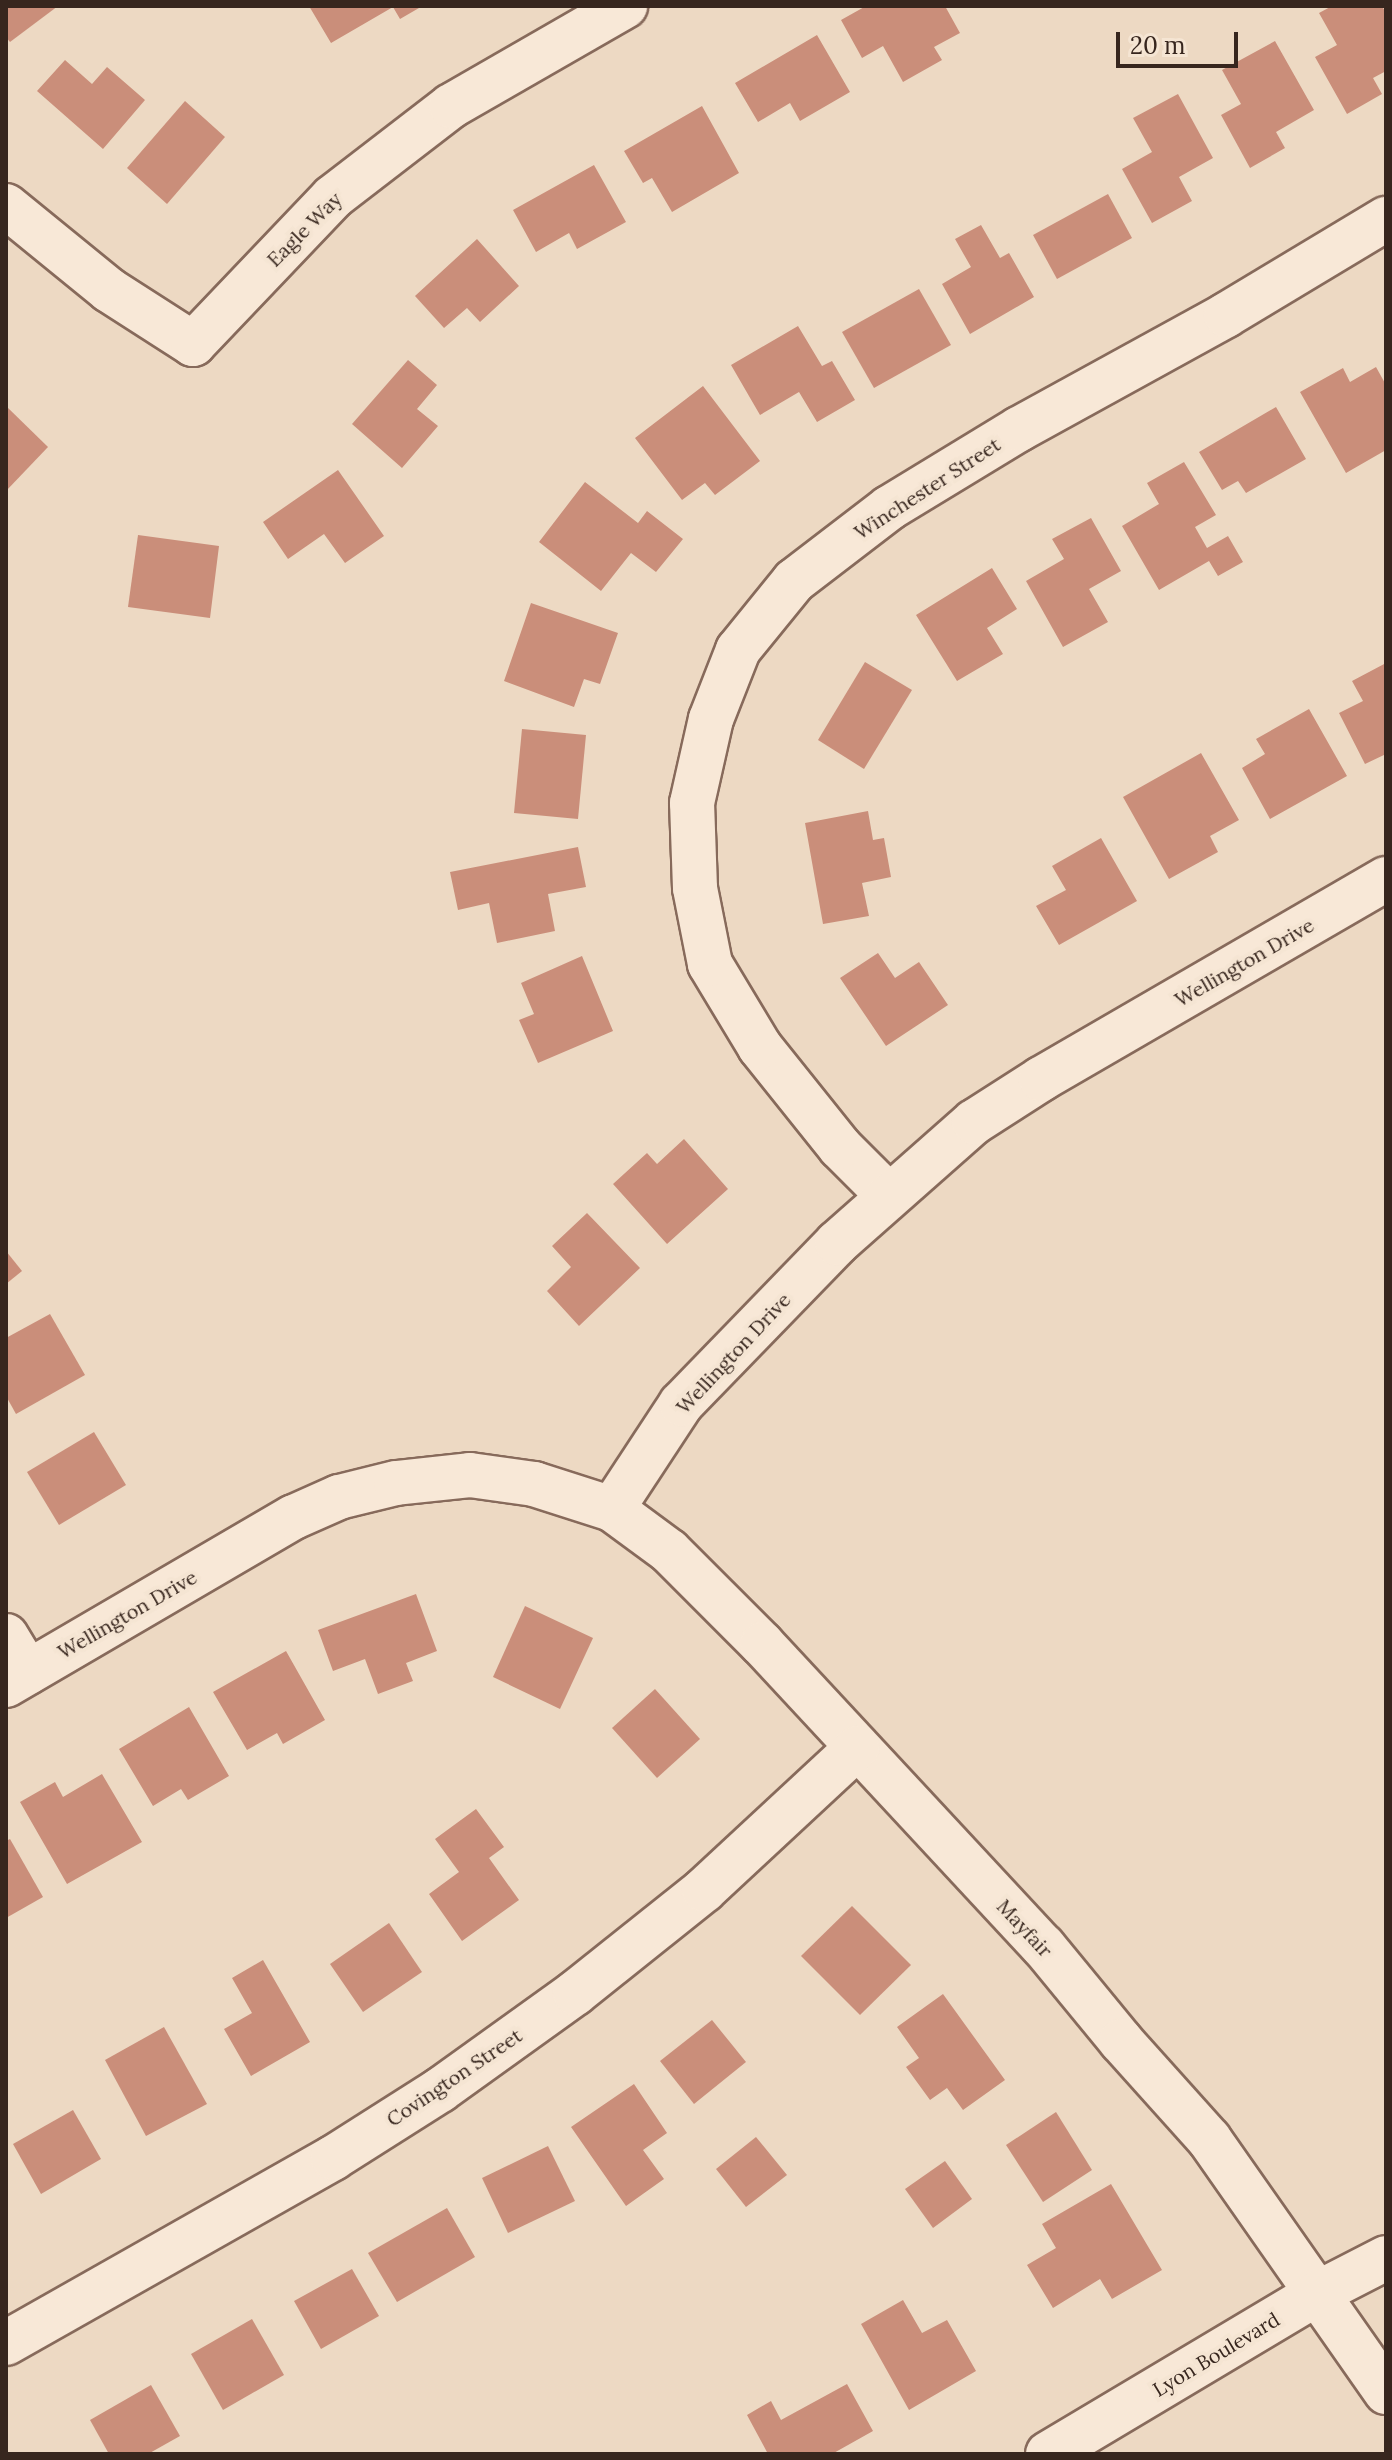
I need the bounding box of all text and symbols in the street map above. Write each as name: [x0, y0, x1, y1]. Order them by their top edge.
scale bar: [1120, 16, 1242, 66]
text: 20 m: [1130, 30, 1186, 61]
street label: Eagle Way: [262, 187, 346, 271]
street label: Winchester Street: [849, 432, 1005, 544]
street label: Wellington Drive: [1170, 912, 1318, 1012]
street label: Wellington Drive: [671, 1288, 795, 1418]
street label: Wellington Drive: [53, 1564, 201, 1664]
street label: Mayfair: [992, 1894, 1058, 1962]
street label: Covington Street: [382, 2023, 526, 2131]
street label: Lyon Boulevard: [1148, 2307, 1284, 2401]

